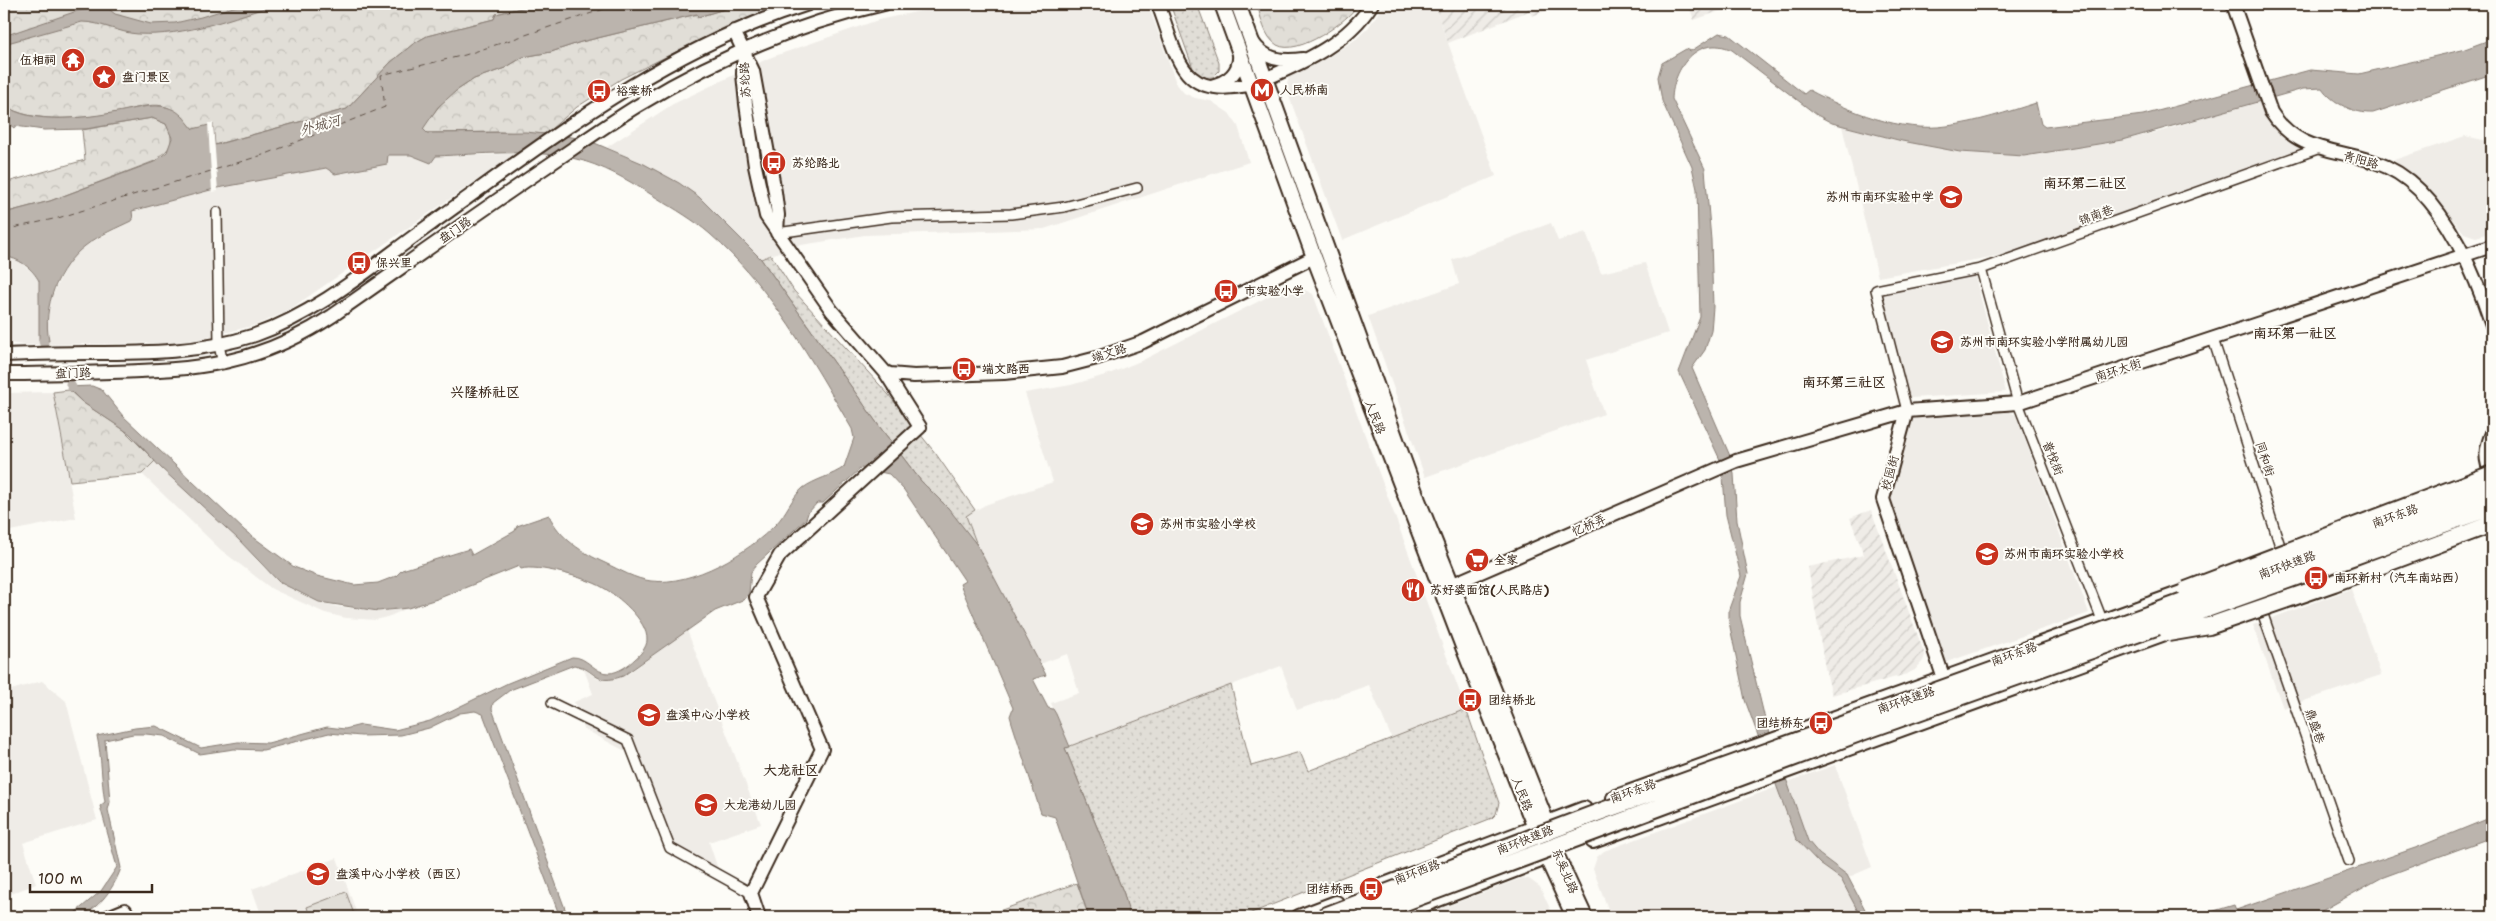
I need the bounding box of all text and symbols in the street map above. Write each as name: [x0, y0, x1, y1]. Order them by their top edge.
temple icon: 伍相祠: [60, 47, 86, 73]
place label: 伍相祠: [20, 52, 56, 68]
street label: 苏纶路: [736, 62, 754, 98]
place icon: 盘门景区: [91, 64, 117, 90]
place label: 盘门景区: [122, 69, 170, 85]
metro station icon: 人民桥南: [1249, 77, 1275, 103]
bus stop icon: 裕棠桥: [586, 78, 612, 104]
place label: 人民桥南: [1280, 82, 1328, 98]
place label: 裕棠桥: [616, 83, 653, 99]
water label: 外城河: [297, 110, 345, 139]
street label: 青阳路: [2342, 148, 2380, 172]
bus stop icon: 苏纶路北: [761, 150, 787, 176]
place label: 苏纶路北: [792, 155, 840, 171]
district label: 南环第二社区: [2043, 174, 2127, 192]
school or university icon: 苏州市南环实验中学: [1938, 184, 1964, 210]
place label: 苏州市南环实验中学: [1826, 189, 1934, 205]
street label: 锦南巷: [2076, 201, 2116, 229]
street label: 盘门路: [436, 213, 474, 247]
bus stop icon: 保兴里: [346, 250, 372, 276]
place label: 保兴里: [376, 255, 412, 271]
bus stop icon: 市实验小学: [1213, 278, 1239, 304]
place label: 市实验小学: [1244, 283, 1304, 299]
district label: 南环第一社区: [2253, 324, 2337, 342]
school or university icon: 苏州市南环实验小学附属幼儿园: [1929, 329, 1955, 355]
place label: 苏州市南环实验小学附属幼儿园: [1960, 334, 2128, 350]
street label: 端文路: [1089, 340, 1129, 366]
street label: 南环大街: [2093, 355, 2143, 385]
bus stop icon: 端文路西: [951, 356, 977, 382]
place label: 端文路西: [982, 361, 1030, 377]
street label: 盘门路: [55, 364, 91, 382]
district label: 南环第三社区: [1802, 373, 1886, 391]
district label: 兴隆桥社区: [450, 383, 520, 401]
street label: 人民路: [1361, 397, 1389, 437]
street label: 普悦街: [2039, 438, 2067, 478]
street label: 同和街: [2252, 439, 2278, 479]
street label: 校园街: [1878, 454, 1902, 492]
street label: 南环东路: [2370, 500, 2420, 532]
street label: 忆桥弄: [1569, 510, 1609, 540]
school or university icon: 苏州市实验小学校: [1129, 511, 1155, 537]
place label: 苏州市实验小学校: [1160, 516, 1256, 532]
school or university icon: 苏州市南环实验小学校: [1974, 541, 2000, 567]
place label: 苏州市南环实验小学校: [2004, 546, 2124, 562]
supermarket icon: 全家: [1464, 547, 1490, 573]
street label: 南环快速路: [2256, 547, 2318, 583]
place label: 全家: [1494, 552, 1518, 568]
bus stop icon: 南环新村（汽车南站西）: [2303, 565, 2329, 591]
place label: 南环新村（汽车南站西）: [2334, 570, 2466, 586]
restaurant icon: 苏好婆面馆(人民路店): [1400, 577, 1426, 603]
place label: 苏好婆面馆(人民路店): [1430, 582, 1550, 598]
street label: 南环东路: [1989, 638, 2039, 670]
street label: 南环快速路: [1875, 683, 1937, 717]
bus stop icon: 团结桥北: [1457, 687, 1483, 713]
place label: 团结桥北: [1488, 692, 1536, 708]
school or university icon: 盘溪中心小学校: [636, 702, 662, 728]
street label: 鼎盛巷: [2302, 706, 2328, 746]
place label: 盘溪中心小学校: [666, 707, 750, 723]
bus stop icon: 团结桥东: [1808, 710, 1834, 736]
place label: 团结桥东: [1756, 715, 1804, 731]
district label: 大龙社区: [763, 761, 819, 779]
street label: 人民路: [1508, 774, 1536, 814]
street label: 南环东路: [1608, 775, 1658, 807]
school or university icon: 大龙港幼儿园: [693, 792, 719, 818]
place label: 大龙港幼儿园: [724, 797, 796, 813]
street label: 南环快速路: [1494, 822, 1556, 858]
street label: 东吴北路: [1548, 846, 1582, 896]
street label: 南环西路: [1392, 856, 1442, 888]
scale bar: [30, 861, 152, 893]
school or university icon: 盘溪中心小学校（西区）: [305, 861, 331, 887]
place label: 盘溪中心小学校（西区）: [336, 866, 468, 882]
text: 100 m: [38, 869, 83, 889]
bus stop icon: 团结桥西: [1358, 876, 1384, 902]
place label: 团结桥西: [1306, 881, 1354, 897]

